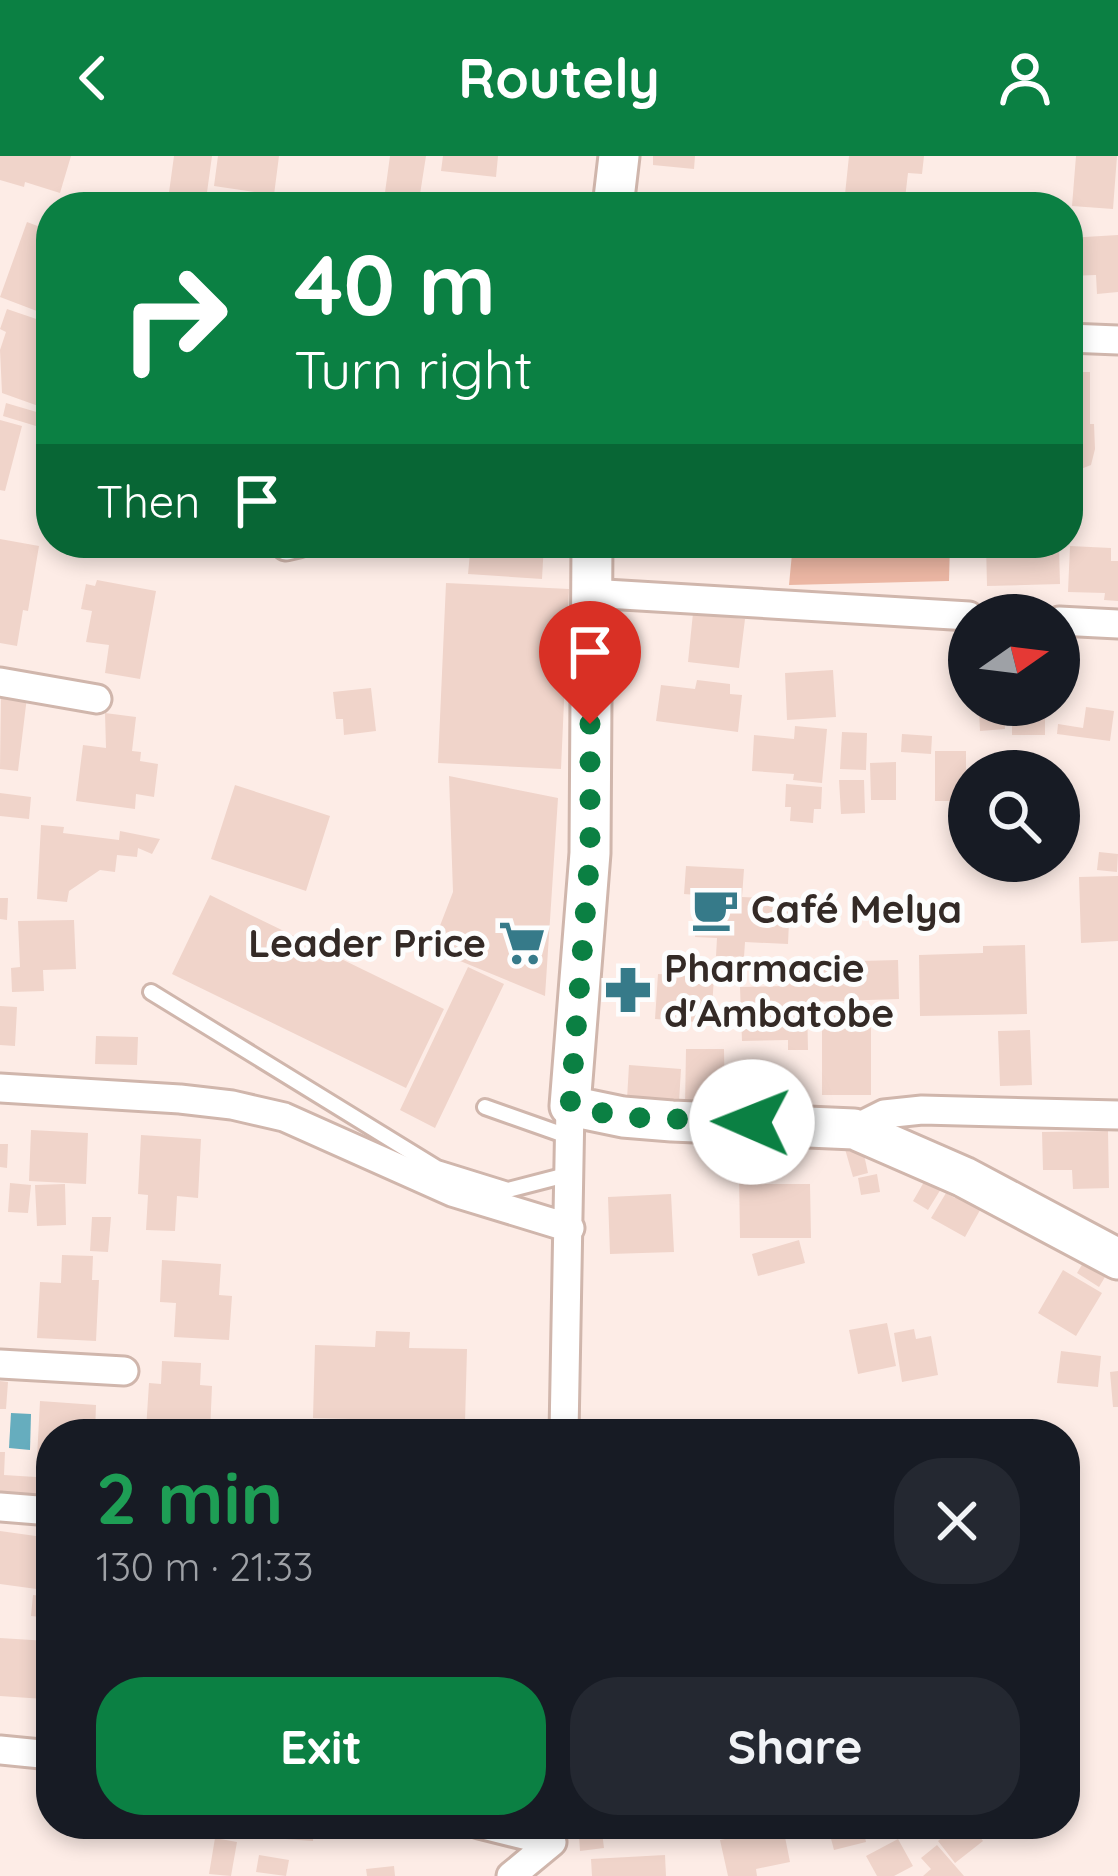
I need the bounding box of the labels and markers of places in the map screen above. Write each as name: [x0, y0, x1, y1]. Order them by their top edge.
pin: [539, 601, 641, 724]
cafe icon: Café Melya: [690, 884, 740, 934]
place label: Café Melya: [751, 884, 962, 933]
place label: Leader Price: [248, 918, 486, 967]
supermarket icon: Leader Price: [497, 918, 547, 968]
place label: Pharmacie d'Ambatobe: [664, 943, 894, 1037]
pharmacy icon: Pharmacie d'Ambatobe: [603, 965, 653, 1015]

